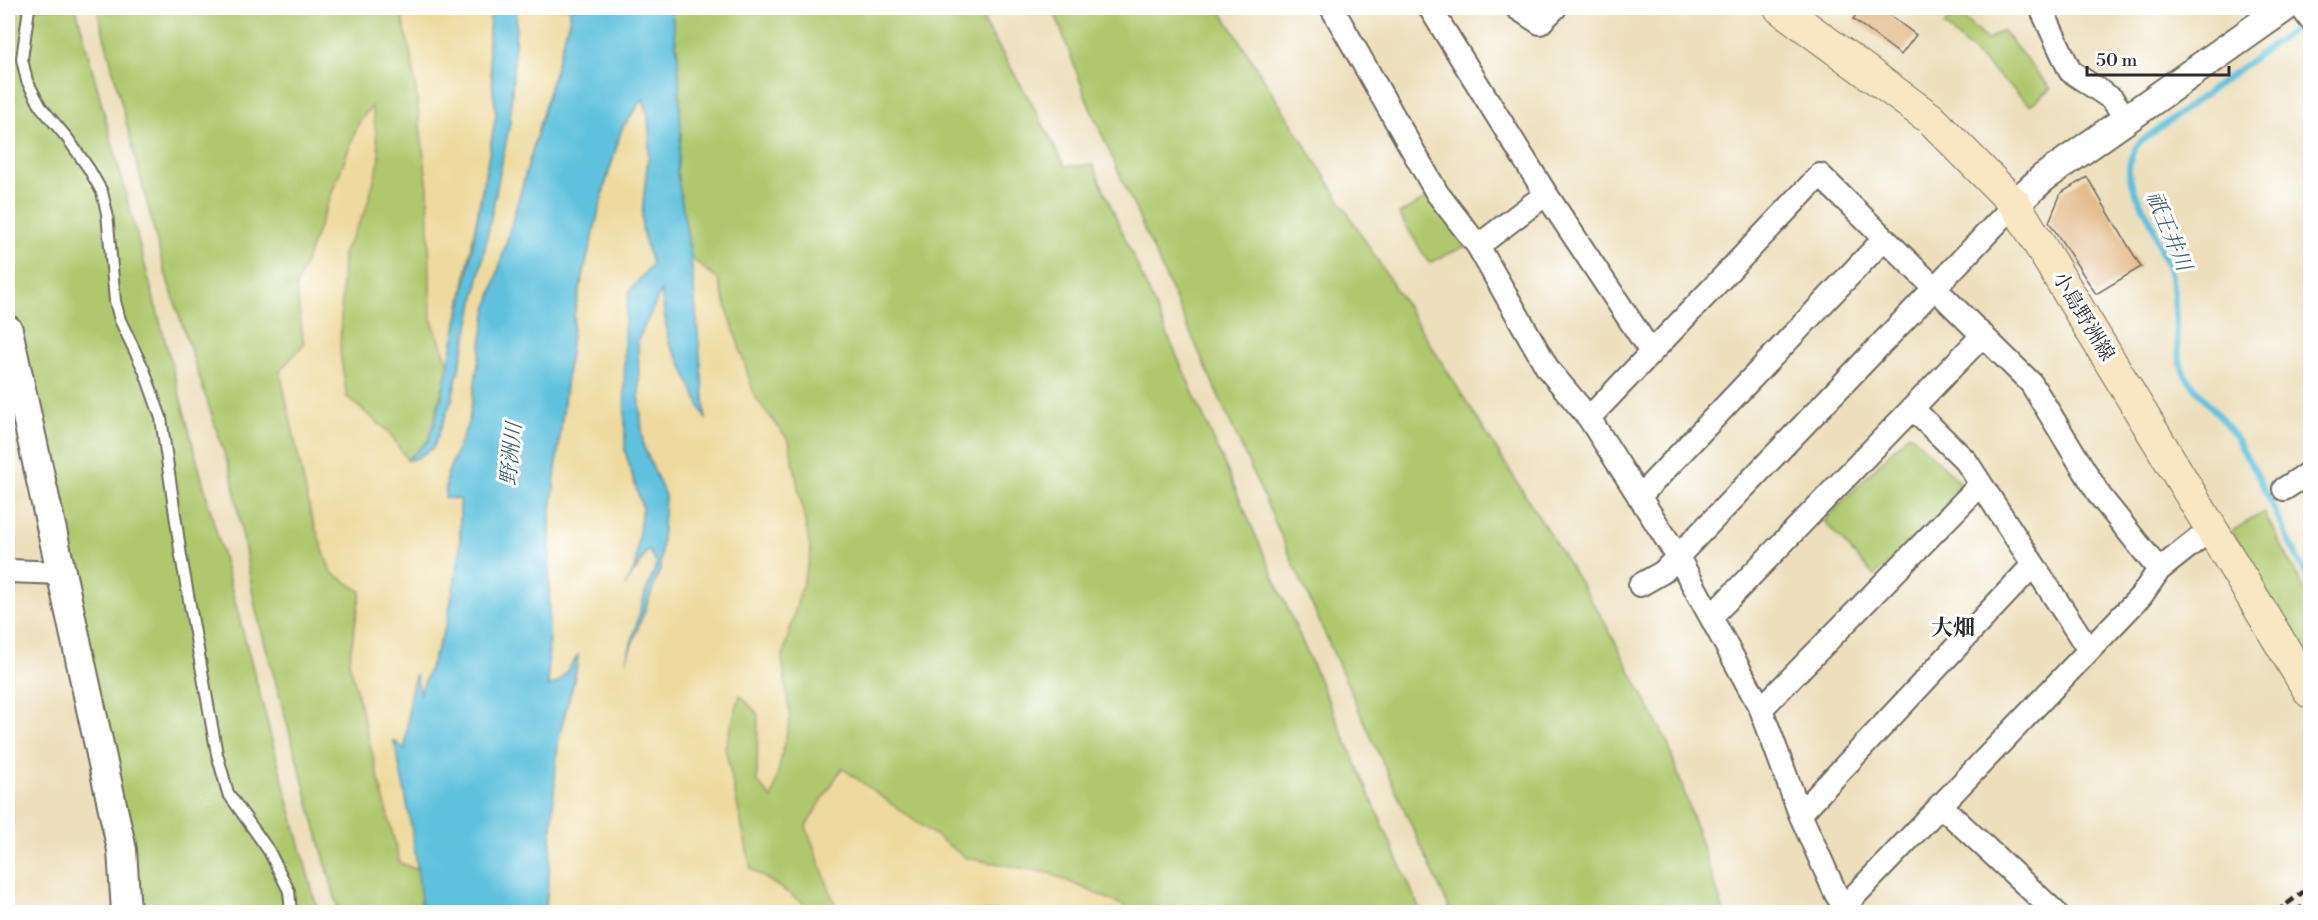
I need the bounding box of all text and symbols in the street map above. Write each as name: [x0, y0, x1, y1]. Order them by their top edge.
scale bar: [2087, 39, 2230, 77]
text: 50 m: [2096, 49, 2138, 72]
water label: 祇王井川: [2140, 188, 2197, 277]
street label: 小島野洲線: [2046, 267, 2119, 366]
water label: 野洲川: [496, 419, 528, 487]
district label: 大畑: [1931, 615, 1975, 642]

